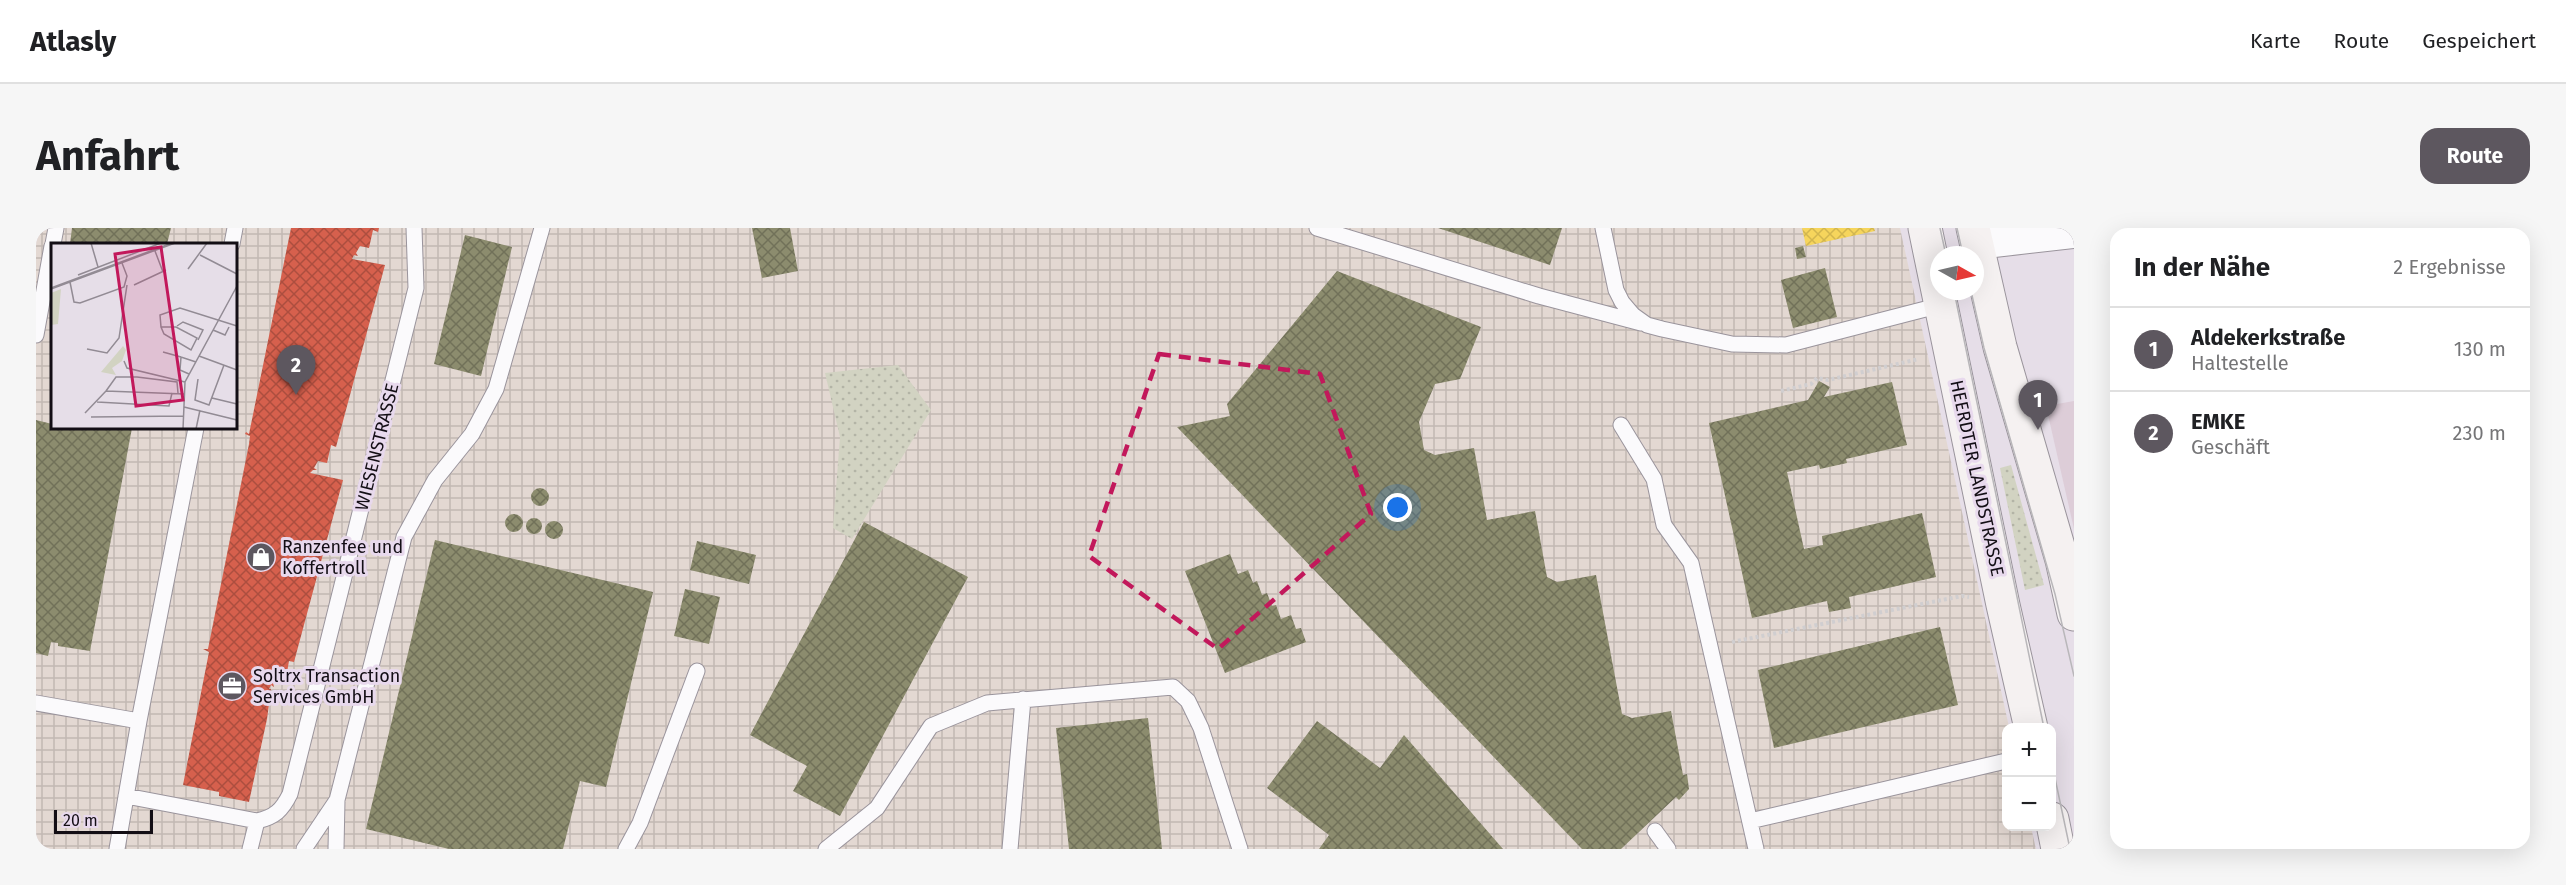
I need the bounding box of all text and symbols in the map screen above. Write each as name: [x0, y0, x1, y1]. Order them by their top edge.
text: Atlasly: [30, 25, 116, 58]
text: Karte: [2250, 28, 2301, 54]
text: Route: [2334, 28, 2389, 54]
text: Gespeichert: [2422, 28, 2536, 54]
button: Route: [2420, 128, 2530, 184]
text: Anfahrt: [36, 131, 179, 181]
inset map: [51, 243, 237, 429]
north arrow: [1930, 246, 1984, 300]
text: In der Nähe: [2134, 252, 2270, 283]
text: 2 Ergebnisse: [2393, 255, 2506, 279]
text: Aldekerkstraße: [2191, 324, 2345, 351]
text: 1: [2149, 337, 2158, 361]
text: 130 m: [2454, 337, 2506, 361]
pin: 2: [276, 346, 316, 395]
text: Haltestelle: [2191, 351, 2289, 375]
street label: HEERDTER LANDSTRASSE: [1945, 378, 2009, 578]
pin: 1: [2018, 380, 2058, 430]
street label: WIESENSTRASSE: [351, 381, 403, 513]
text: EMKE: [2191, 408, 2245, 435]
text: 2: [2148, 421, 2159, 445]
text: 230 m: [2453, 421, 2506, 445]
text: Geschäft: [2191, 435, 2270, 459]
your location: [1383, 493, 1412, 522]
place label: Ranzenfee und Koffertroll: [282, 536, 403, 579]
shop icon: Ranzenfee und Koffertroll: [245, 541, 277, 573]
place label: Soltrx Transaction Services GmbH: [253, 665, 400, 708]
office icon: Soltrx Transaction Services GmbH: [216, 670, 248, 702]
map controls: [2002, 723, 2056, 831]
button: +: [2002, 723, 2056, 777]
button: −: [2002, 777, 2056, 831]
scale bar: [54, 807, 153, 834]
text: 20 m: [63, 811, 98, 830]

